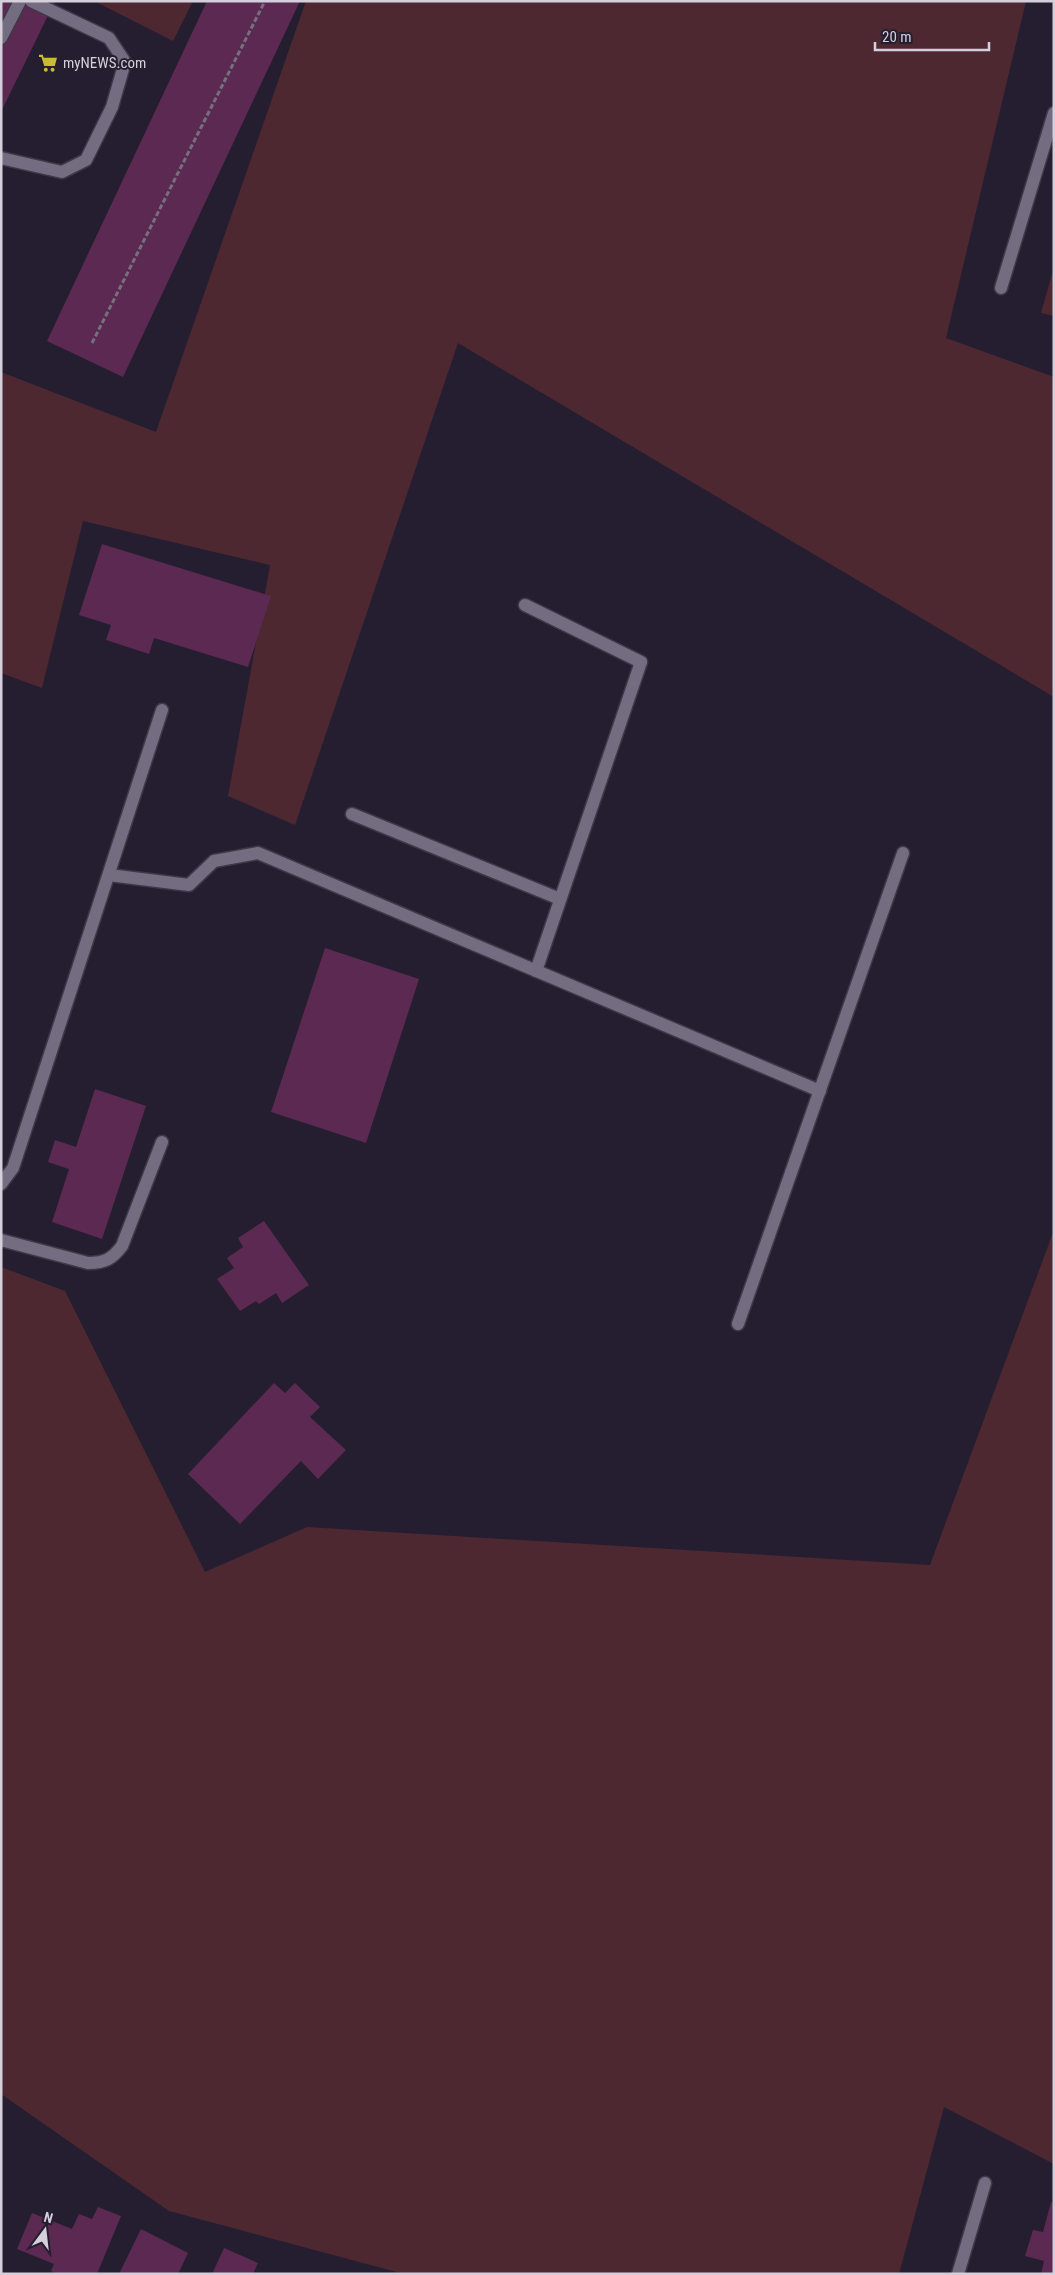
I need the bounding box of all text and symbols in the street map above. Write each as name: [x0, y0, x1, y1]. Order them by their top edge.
scale bar: [875, 20, 989, 52]
text: 20 m: [882, 28, 912, 46]
supermarket icon: myNEWS.com: [37, 52, 59, 74]
place label: myNEWS.com: [63, 54, 146, 72]
north arrow: [20, 2205, 70, 2255]
text: N: [42, 2209, 55, 2226]

